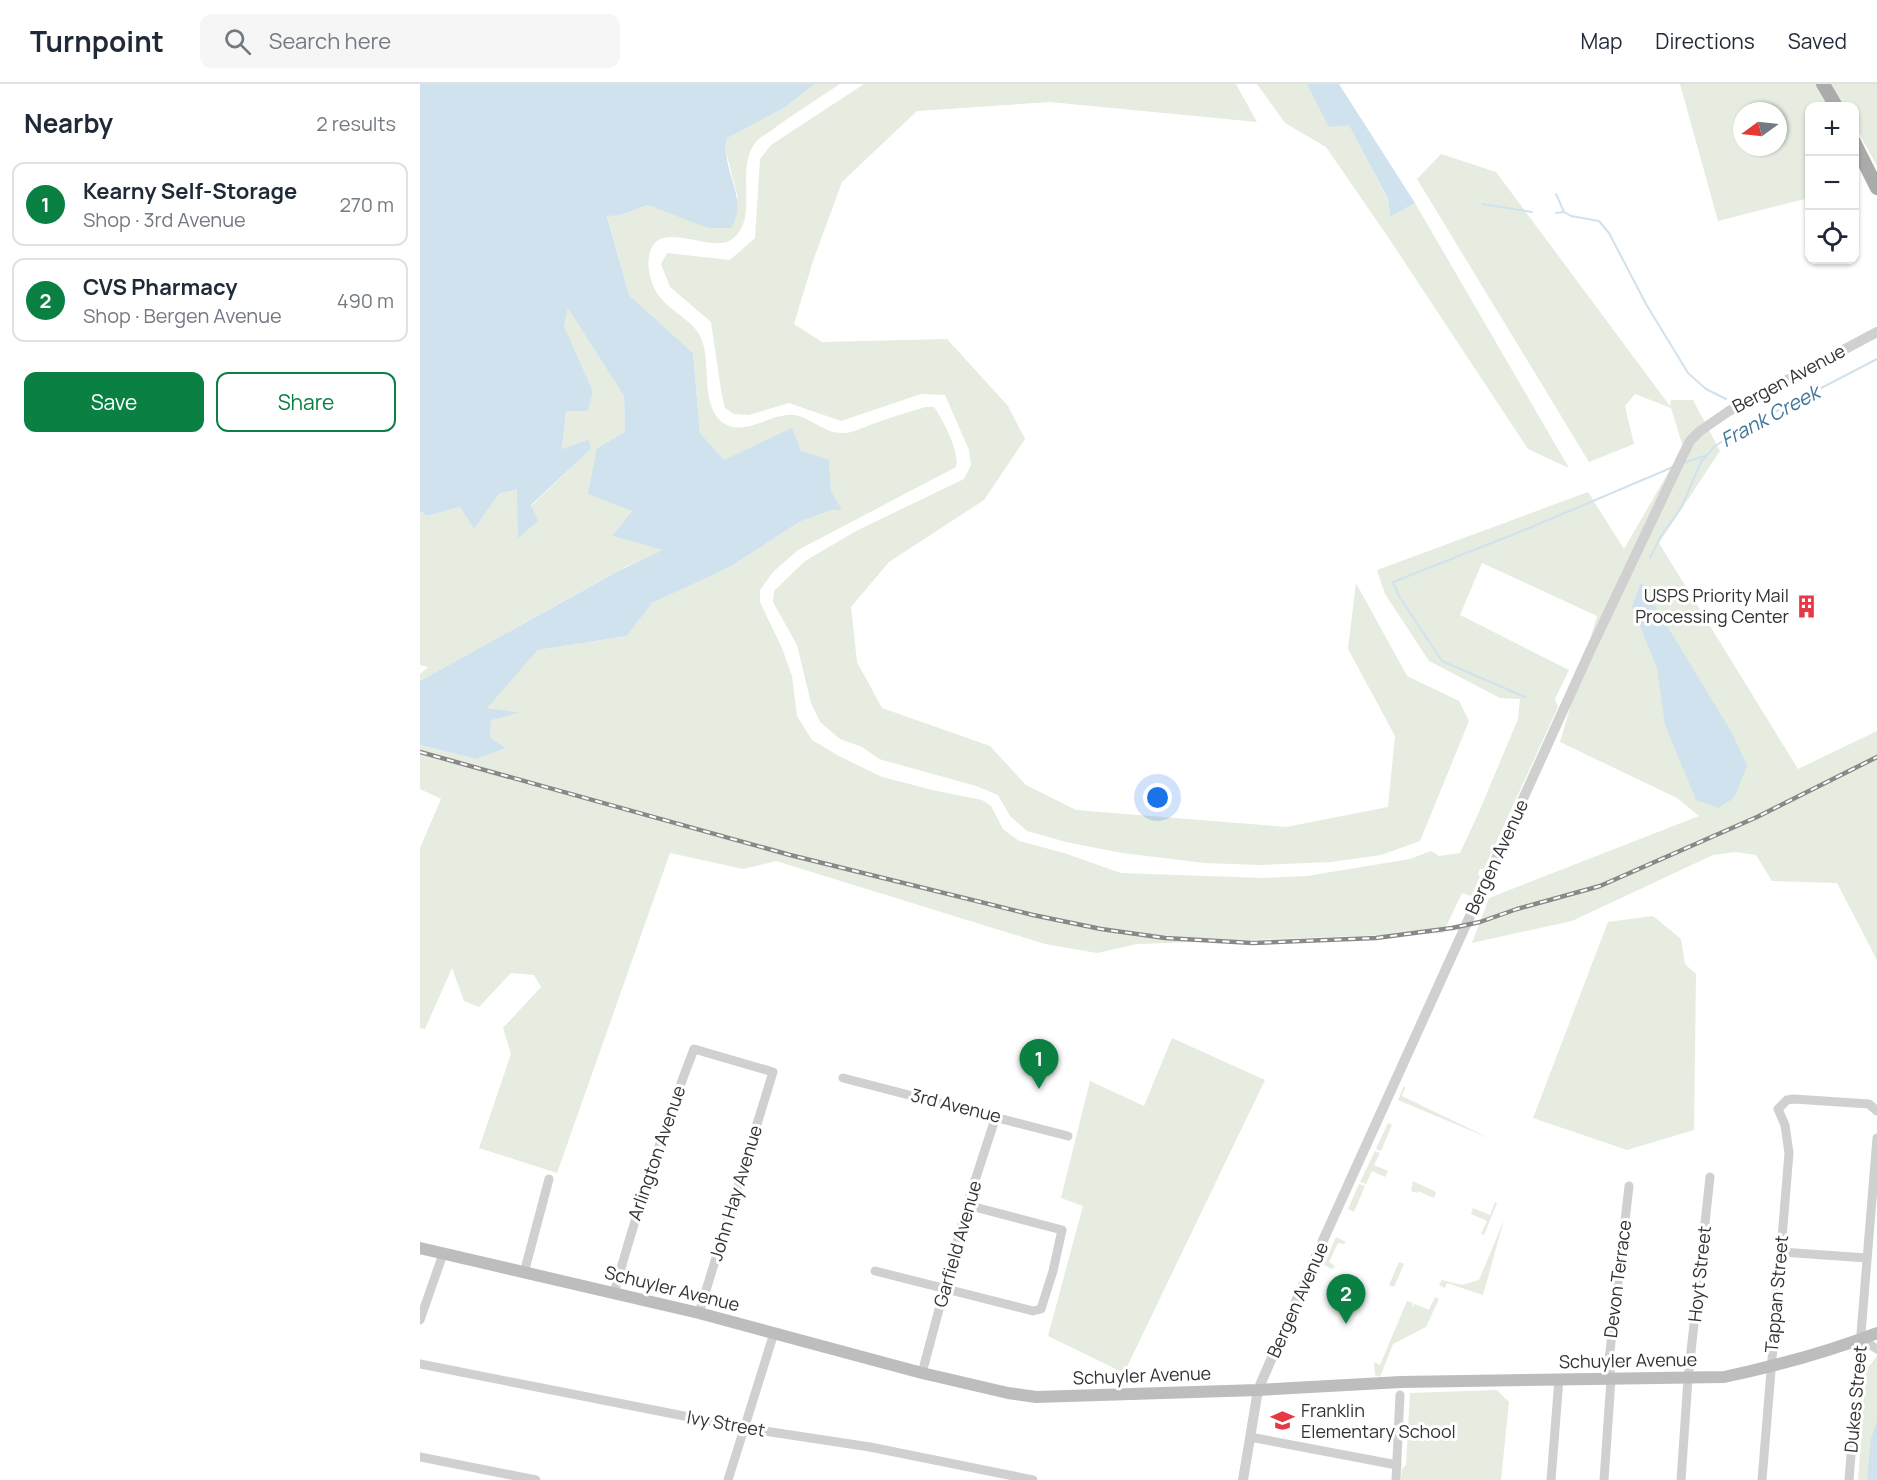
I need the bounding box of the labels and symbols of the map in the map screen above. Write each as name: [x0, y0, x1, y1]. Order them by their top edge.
north arrow: [1733, 102, 1787, 156]
street label: Bergen Avenue: [1728, 338, 1849, 418]
water label: Frank Creek: [1716, 377, 1827, 453]
place label: USPS Priority Mail Processing Center: [1635, 583, 1790, 628]
building icon: USPS Priority Mail Processing Center: [1794, 593, 1820, 619]
your location: [1143, 783, 1172, 812]
street label: Bergen Avenue: [1459, 795, 1533, 918]
pin: 1: [1020, 1040, 1058, 1089]
street label: Arlington Avenue: [622, 1082, 690, 1223]
street label: 3rd Avenue: [909, 1082, 1004, 1128]
street label: John Hay Avenue: [703, 1122, 767, 1263]
street label: Garfield Avenue: [927, 1178, 987, 1310]
street label: Devon Terrace: [1598, 1219, 1636, 1339]
street label: Hoyt Street: [1682, 1225, 1716, 1323]
street label: Tappan Street: [1759, 1234, 1793, 1354]
street label: Bergen Avenue: [1261, 1238, 1333, 1361]
street label: Schuyler Avenue: [602, 1260, 742, 1316]
pin: 2: [1326, 1274, 1366, 1324]
street label: Dukes Street: [1838, 1344, 1872, 1454]
street label: Schuyler Avenue: [1559, 1347, 1697, 1373]
street label: Schuyler Avenue: [1072, 1361, 1212, 1389]
place label: Franklin Elementary School: [1301, 1398, 1456, 1443]
street label: Ivy Street: [685, 1404, 767, 1442]
school or university icon: Franklin Elementary School: [1270, 1408, 1296, 1434]

